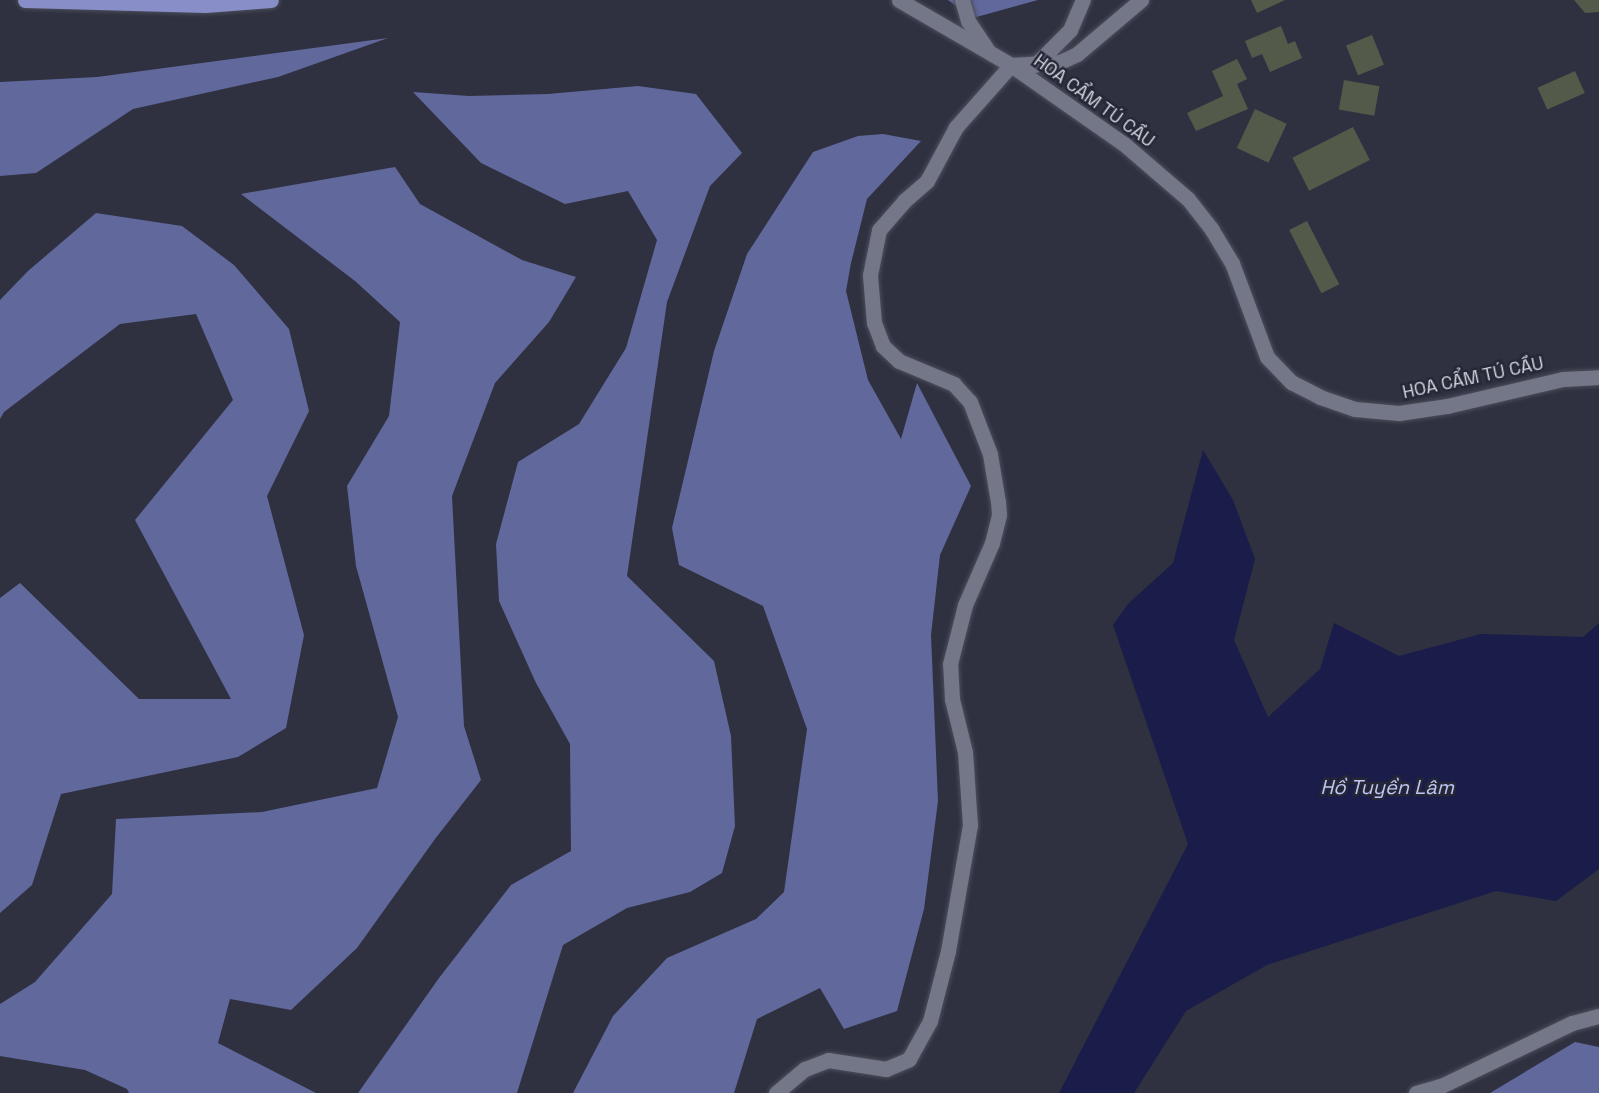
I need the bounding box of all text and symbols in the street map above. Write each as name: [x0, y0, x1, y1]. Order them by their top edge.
street label: HOA CẨM TÚ CẦU: [1029, 50, 1159, 152]
street label: HOA CẨM TÚ CẦU: [1400, 352, 1546, 404]
water label: Hồ Tuyền Lâm: [1320, 775, 1454, 799]

